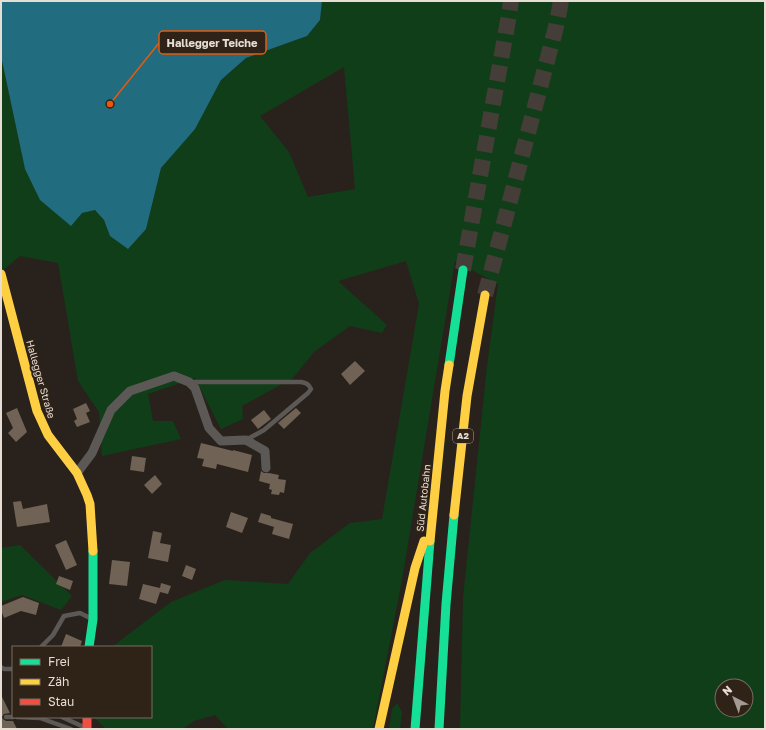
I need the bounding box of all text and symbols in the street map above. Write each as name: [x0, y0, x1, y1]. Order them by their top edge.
callout: Hallegger Teiche: [159, 31, 266, 54]
text: Hallegger Teiche: [167, 36, 258, 49]
street label: Hallegger Straße: [24, 338, 58, 420]
road number: A2: [453, 429, 473, 443]
street label: Süd Autobahn: [413, 464, 433, 532]
legend: [12, 646, 152, 718]
text: Frei: [48, 654, 70, 669]
text: Zäh: [48, 674, 69, 689]
north arrow: [714, 678, 754, 718]
text: N: [720, 683, 734, 698]
text: Stau: [48, 694, 74, 709]

